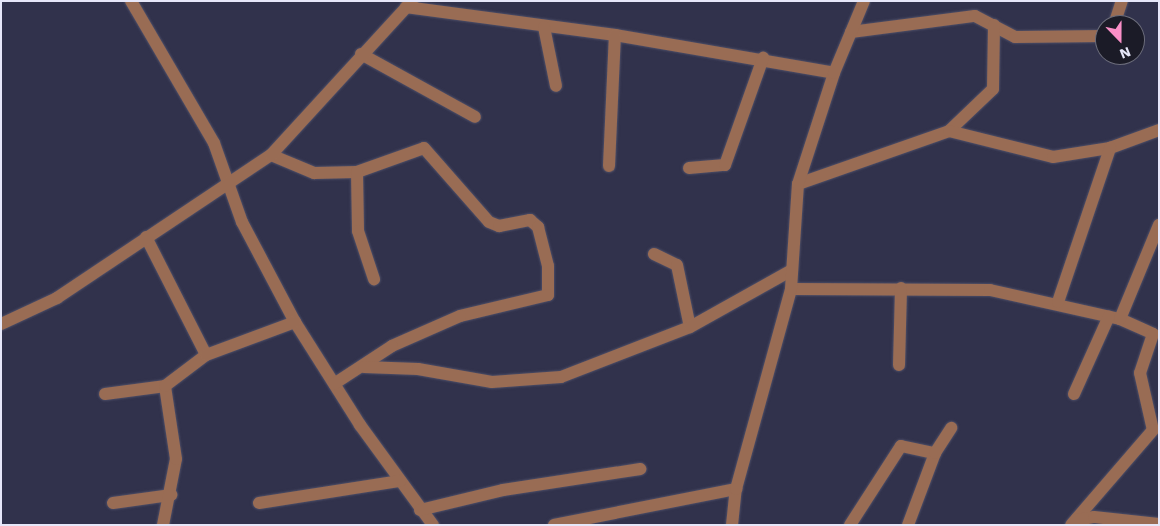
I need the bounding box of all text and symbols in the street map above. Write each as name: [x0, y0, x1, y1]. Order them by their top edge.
north arrow: [1095, 15, 1145, 65]
text: N: [1117, 44, 1133, 62]

